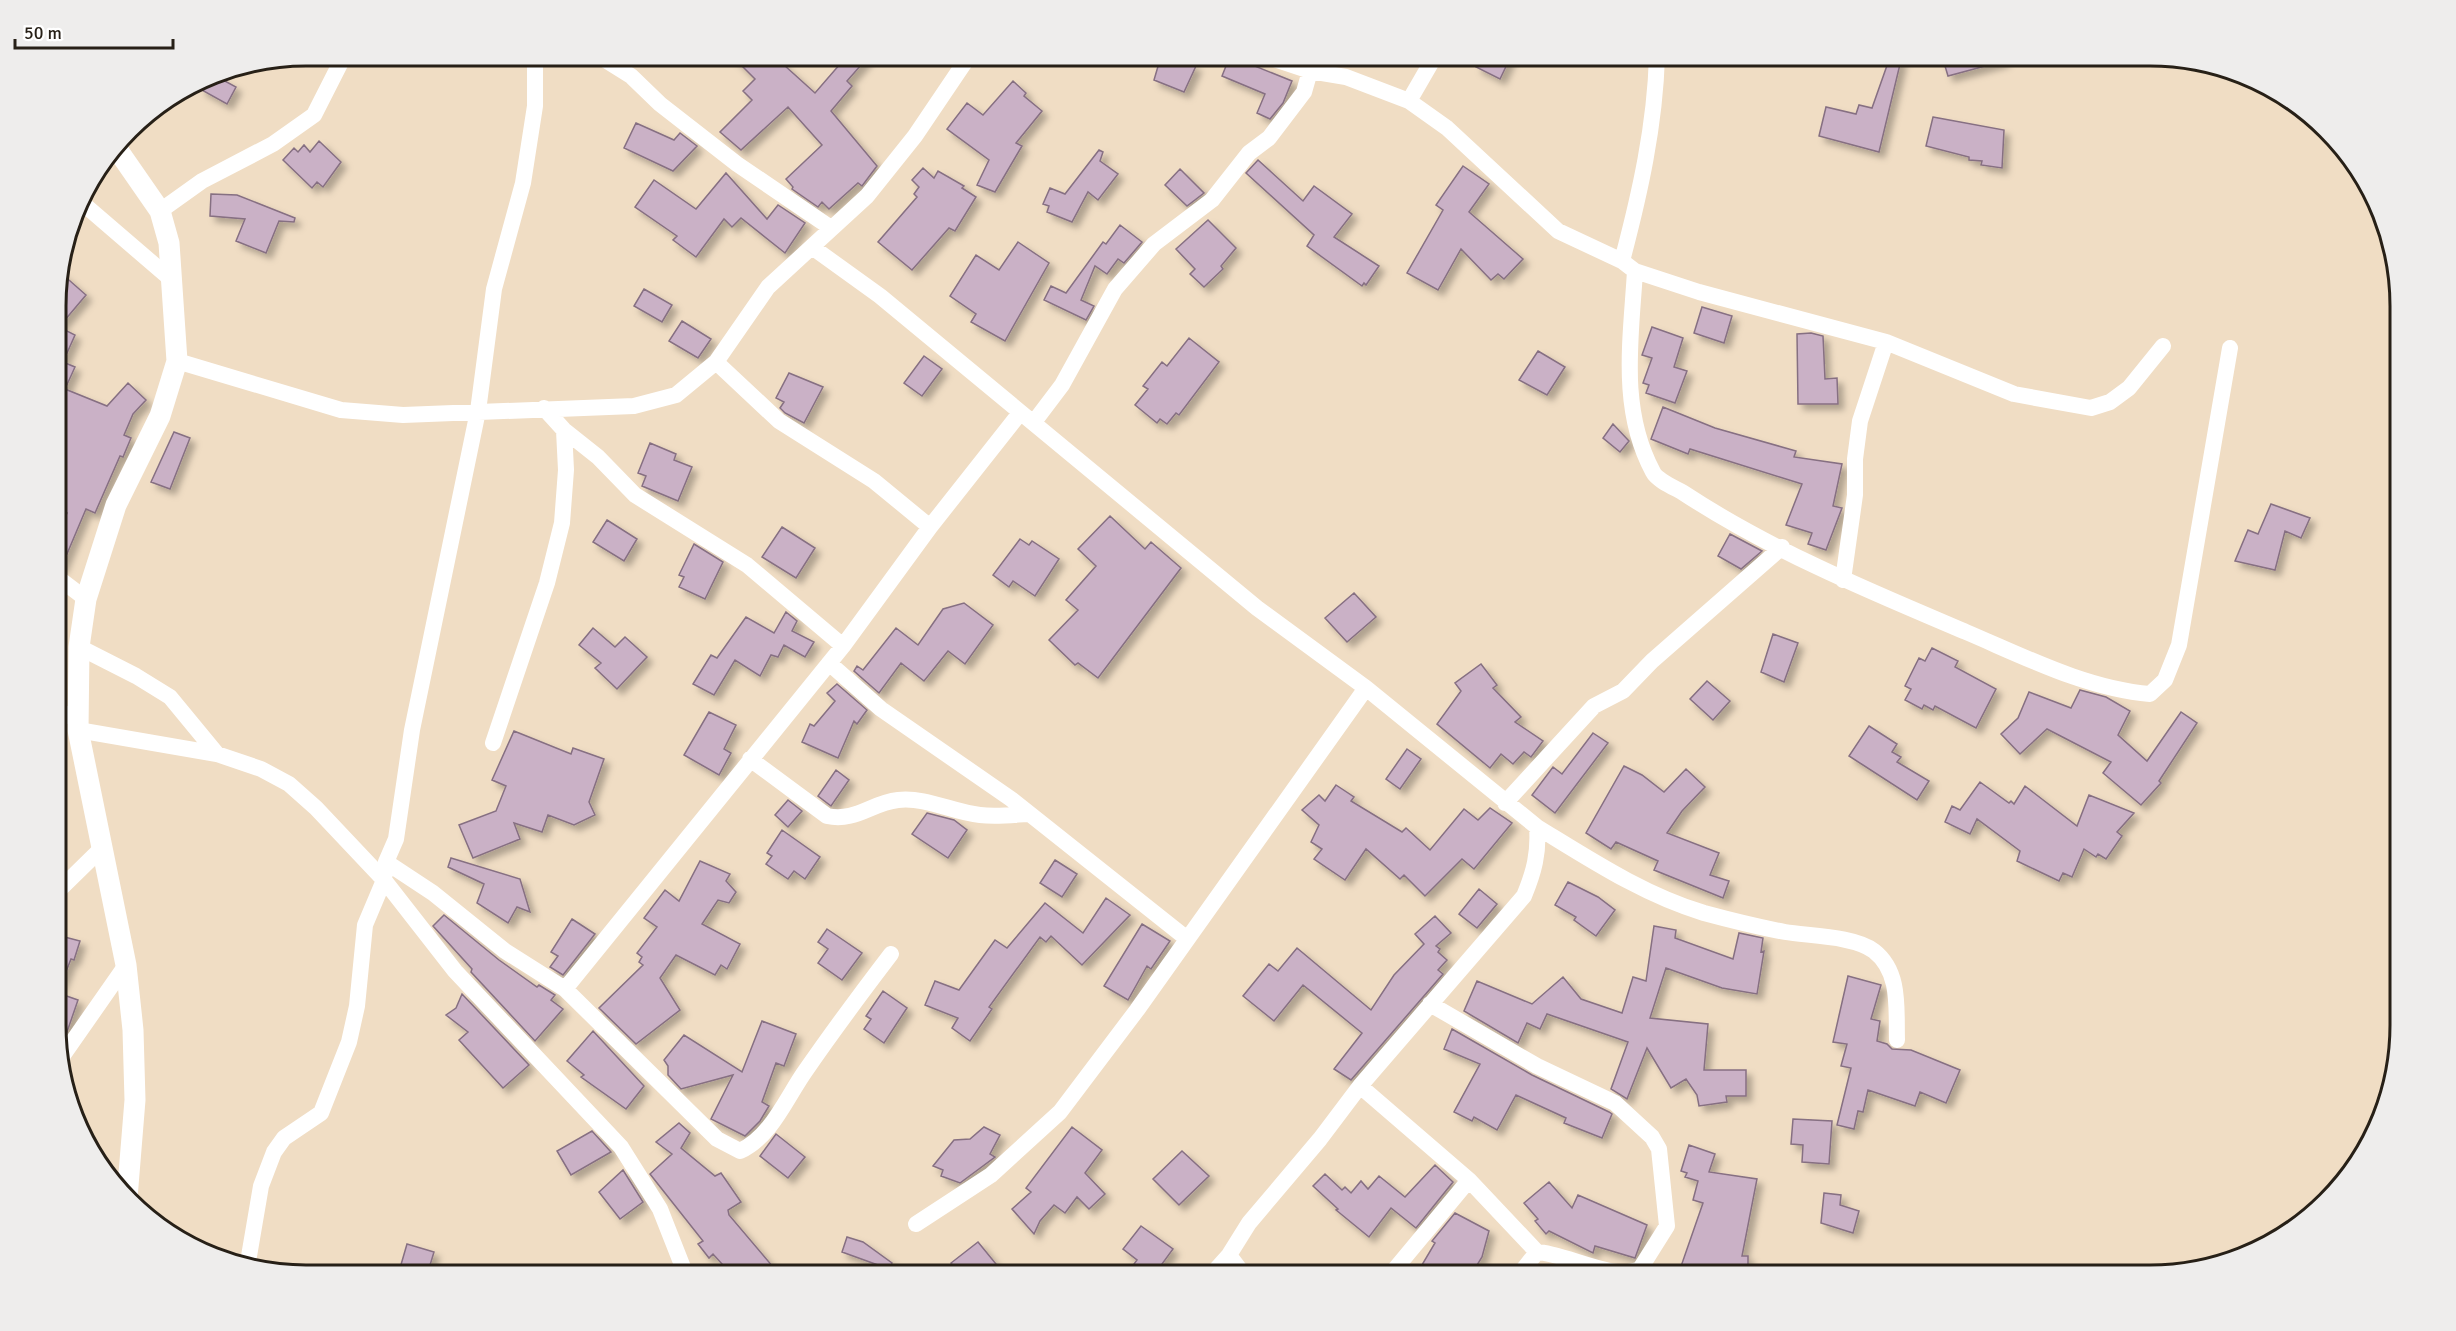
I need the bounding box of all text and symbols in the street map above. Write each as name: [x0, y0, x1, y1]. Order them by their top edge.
scale bar: [15, 12, 172, 50]
text: 50 m: [24, 22, 62, 44]

